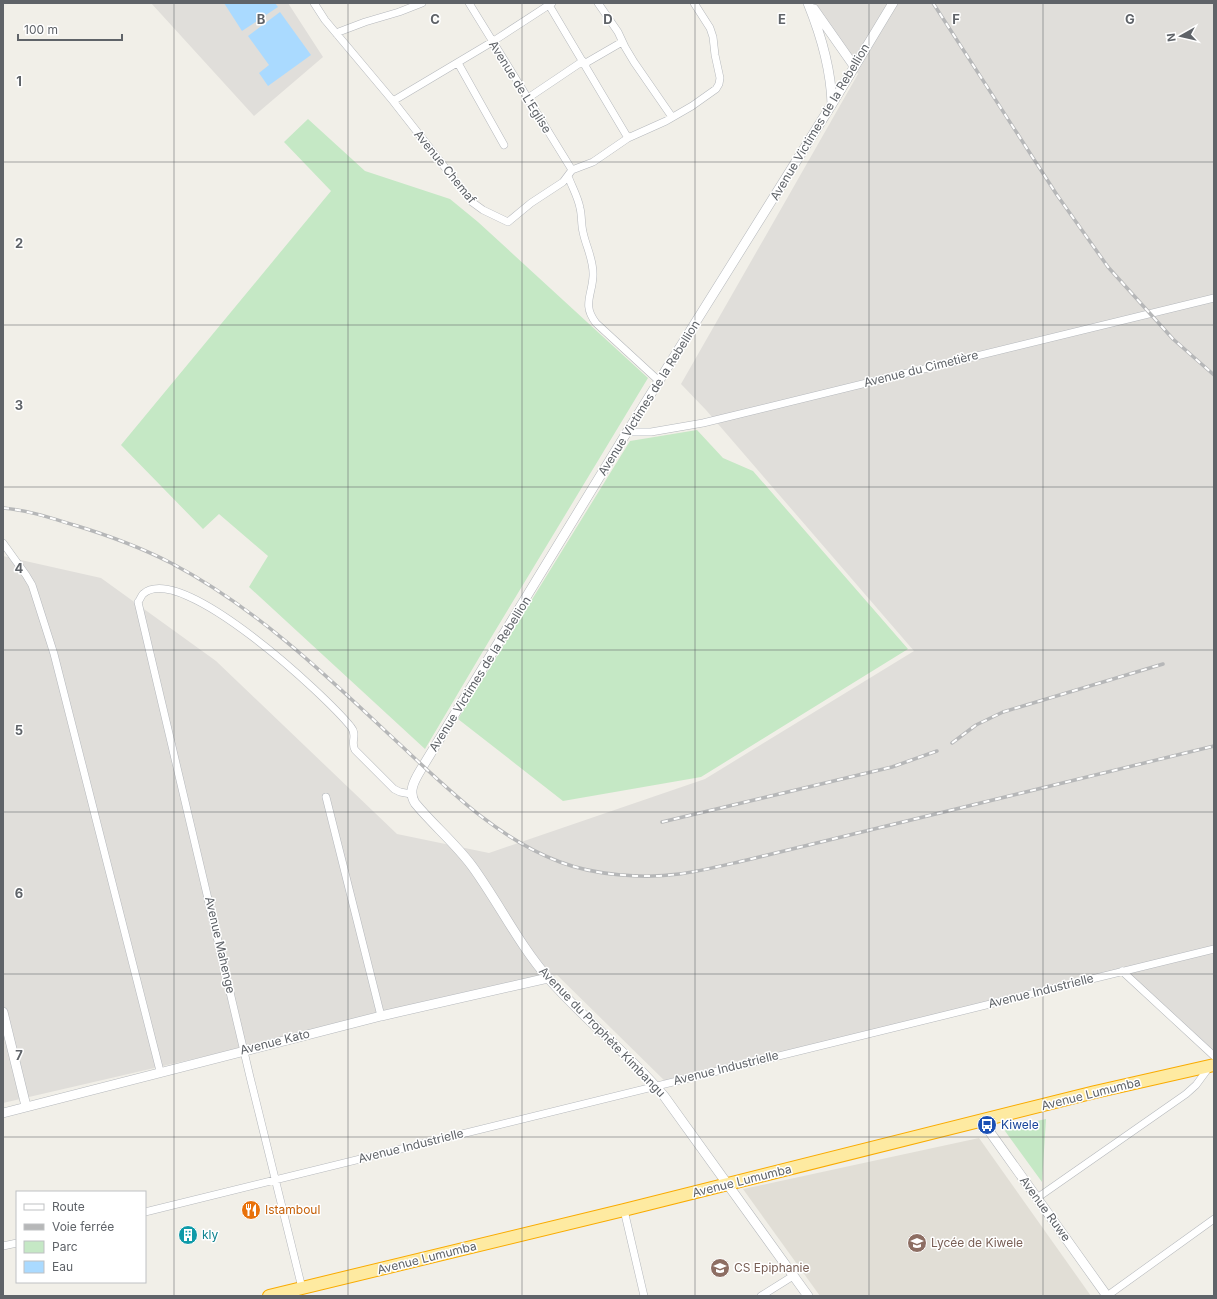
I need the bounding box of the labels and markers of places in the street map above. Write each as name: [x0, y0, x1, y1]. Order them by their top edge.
bus stop icon: Kiwele: [976, 1114, 998, 1136]
place label: Kiwele: [1001, 1117, 1039, 1132]
restaurant icon: Istamboul: [240, 1199, 262, 1221]
place label: Istamboul: [265, 1202, 320, 1217]
building icon: kly: [177, 1224, 199, 1246]
place label: kly: [202, 1227, 219, 1242]
school or university icon: Lycée de Kiwele: [906, 1232, 928, 1254]
place label: Lycée de Kiwele: [931, 1235, 1023, 1250]
school or university icon: CS Epiphanie: [709, 1257, 731, 1279]
place label: CS Epiphanie: [734, 1260, 809, 1275]

